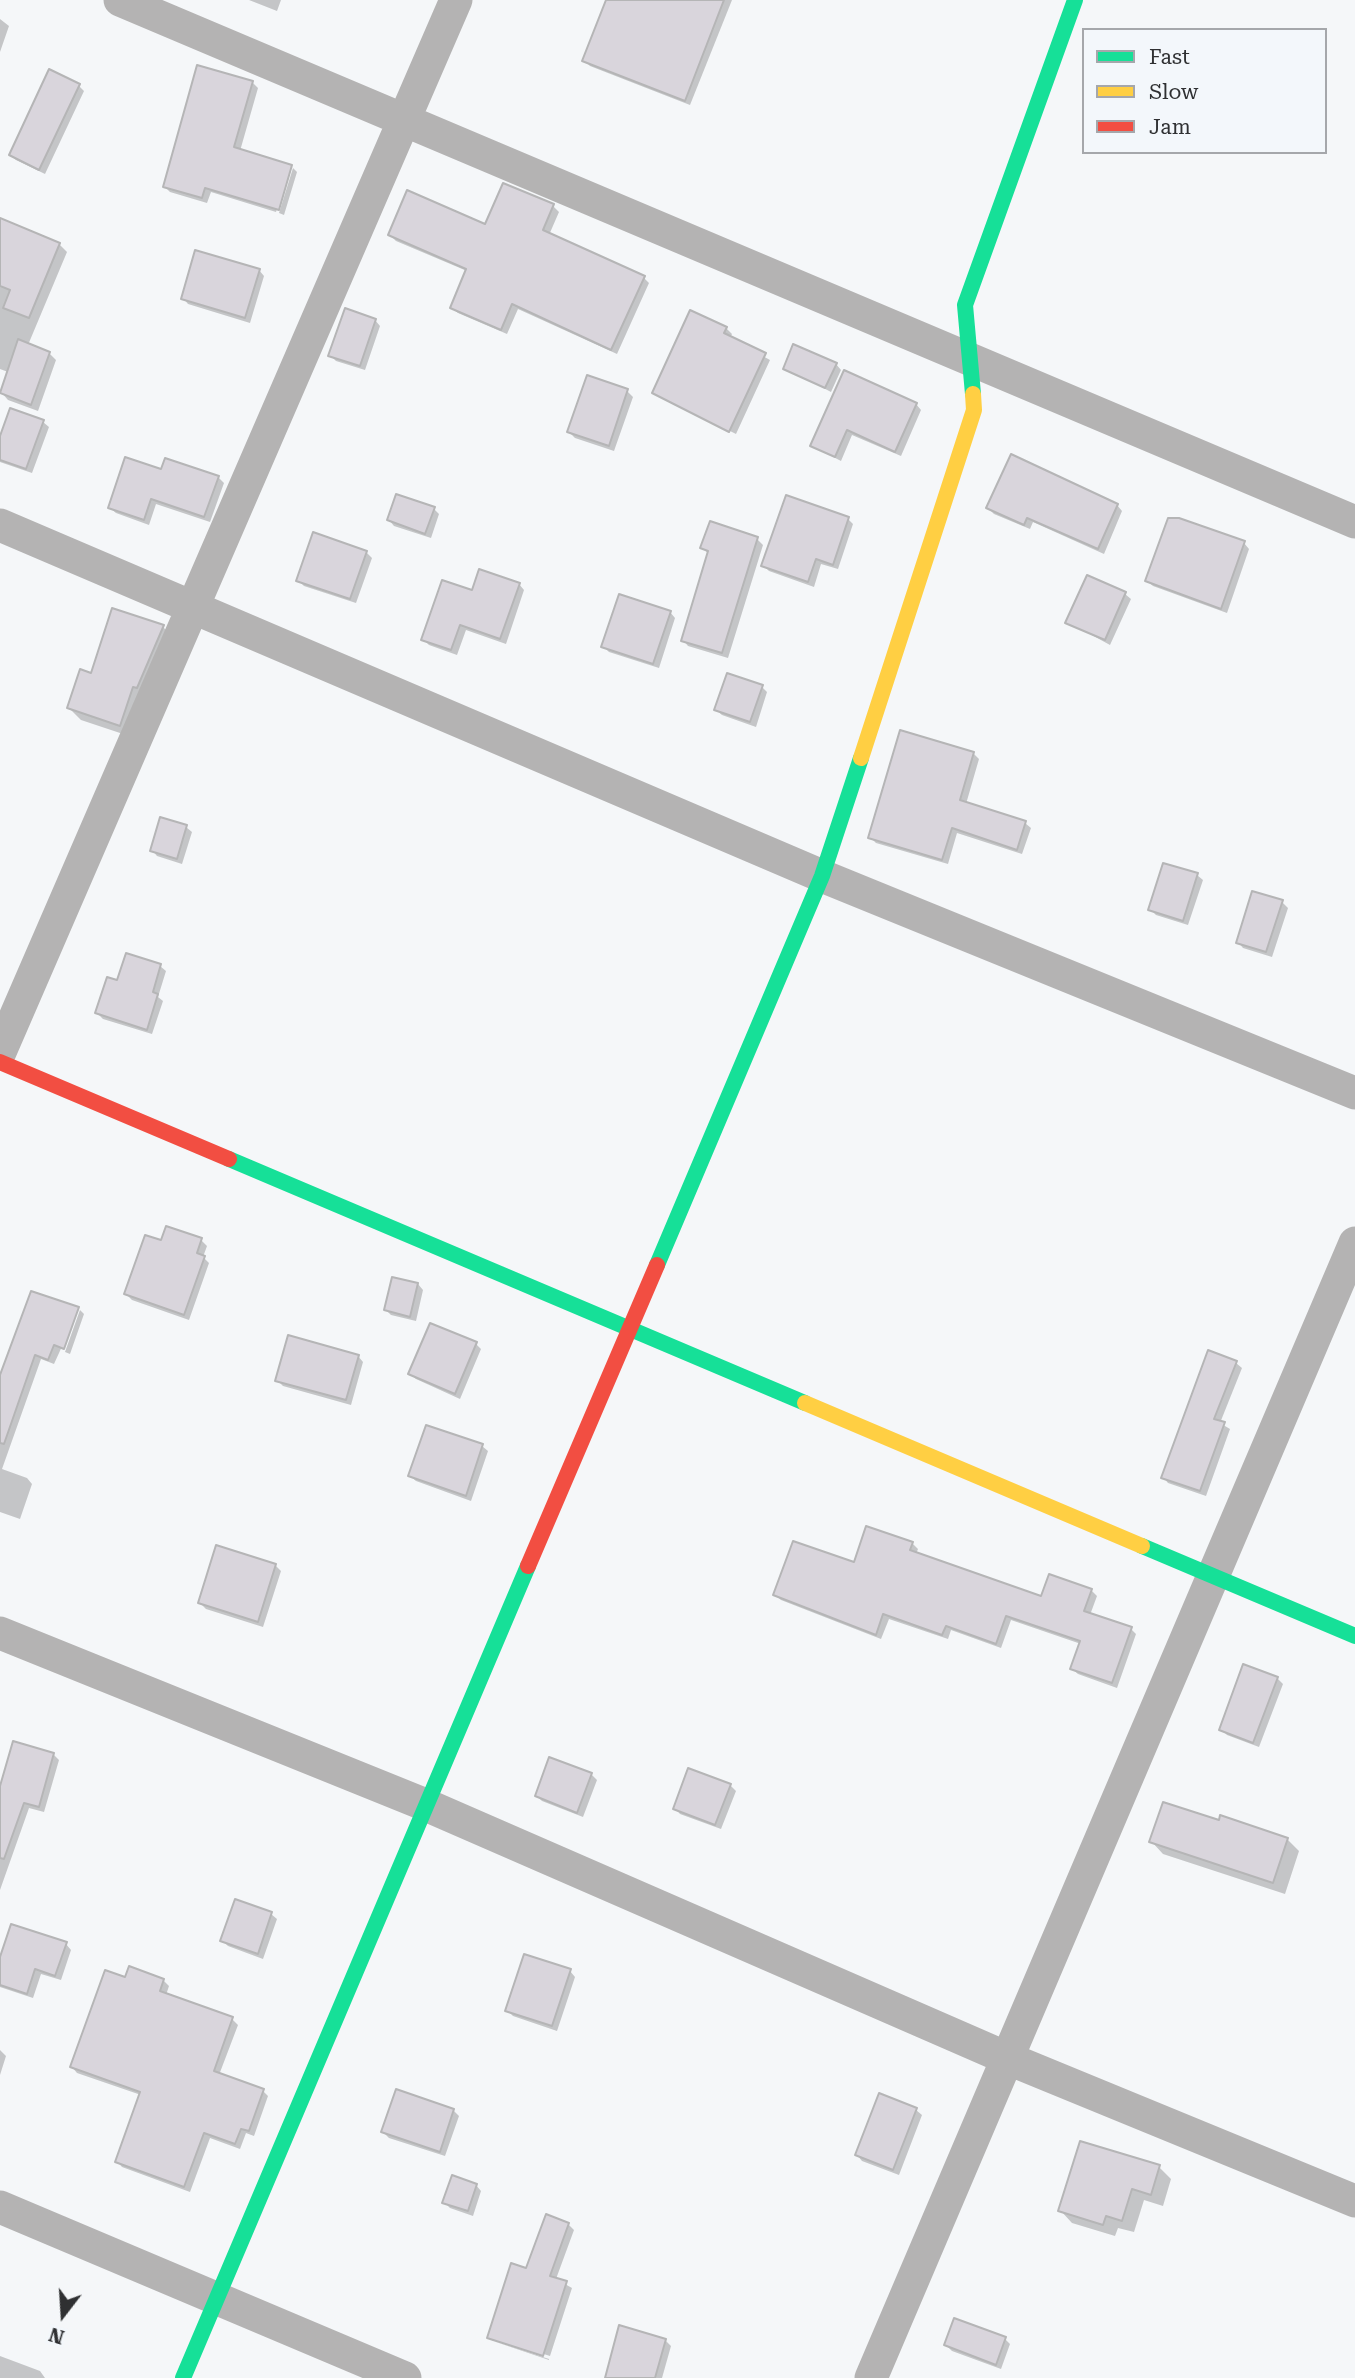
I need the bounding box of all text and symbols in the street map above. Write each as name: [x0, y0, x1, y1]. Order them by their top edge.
legend: [1082, 28, 1327, 154]
text: Fast: [1149, 45, 1190, 69]
text: Slow: [1149, 80, 1198, 104]
text: Jam: [1149, 115, 1191, 139]
north arrow: [28, 2280, 98, 2350]
text: N: [46, 2322, 67, 2349]

